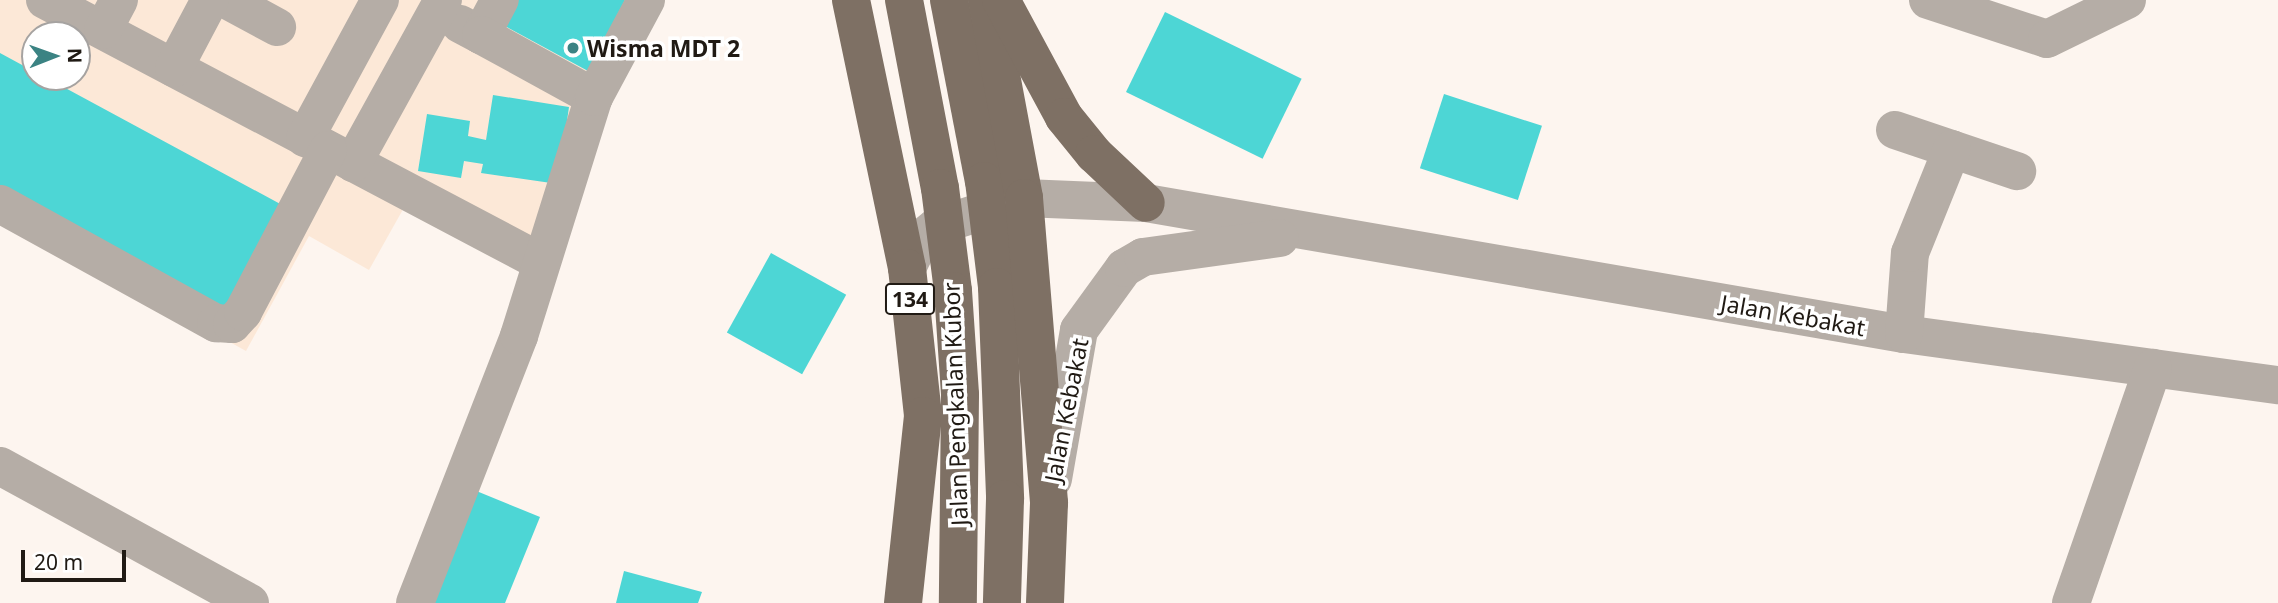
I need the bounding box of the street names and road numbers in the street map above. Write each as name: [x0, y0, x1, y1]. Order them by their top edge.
road number: 134: [884, 282, 936, 316]
street label: Jalan Pengkalan Kubor: [937, 282, 973, 526]
street label: Jalan Kebakat: [1719, 289, 1867, 341]
street label: Jalan Kebakat: [1039, 336, 1093, 484]

